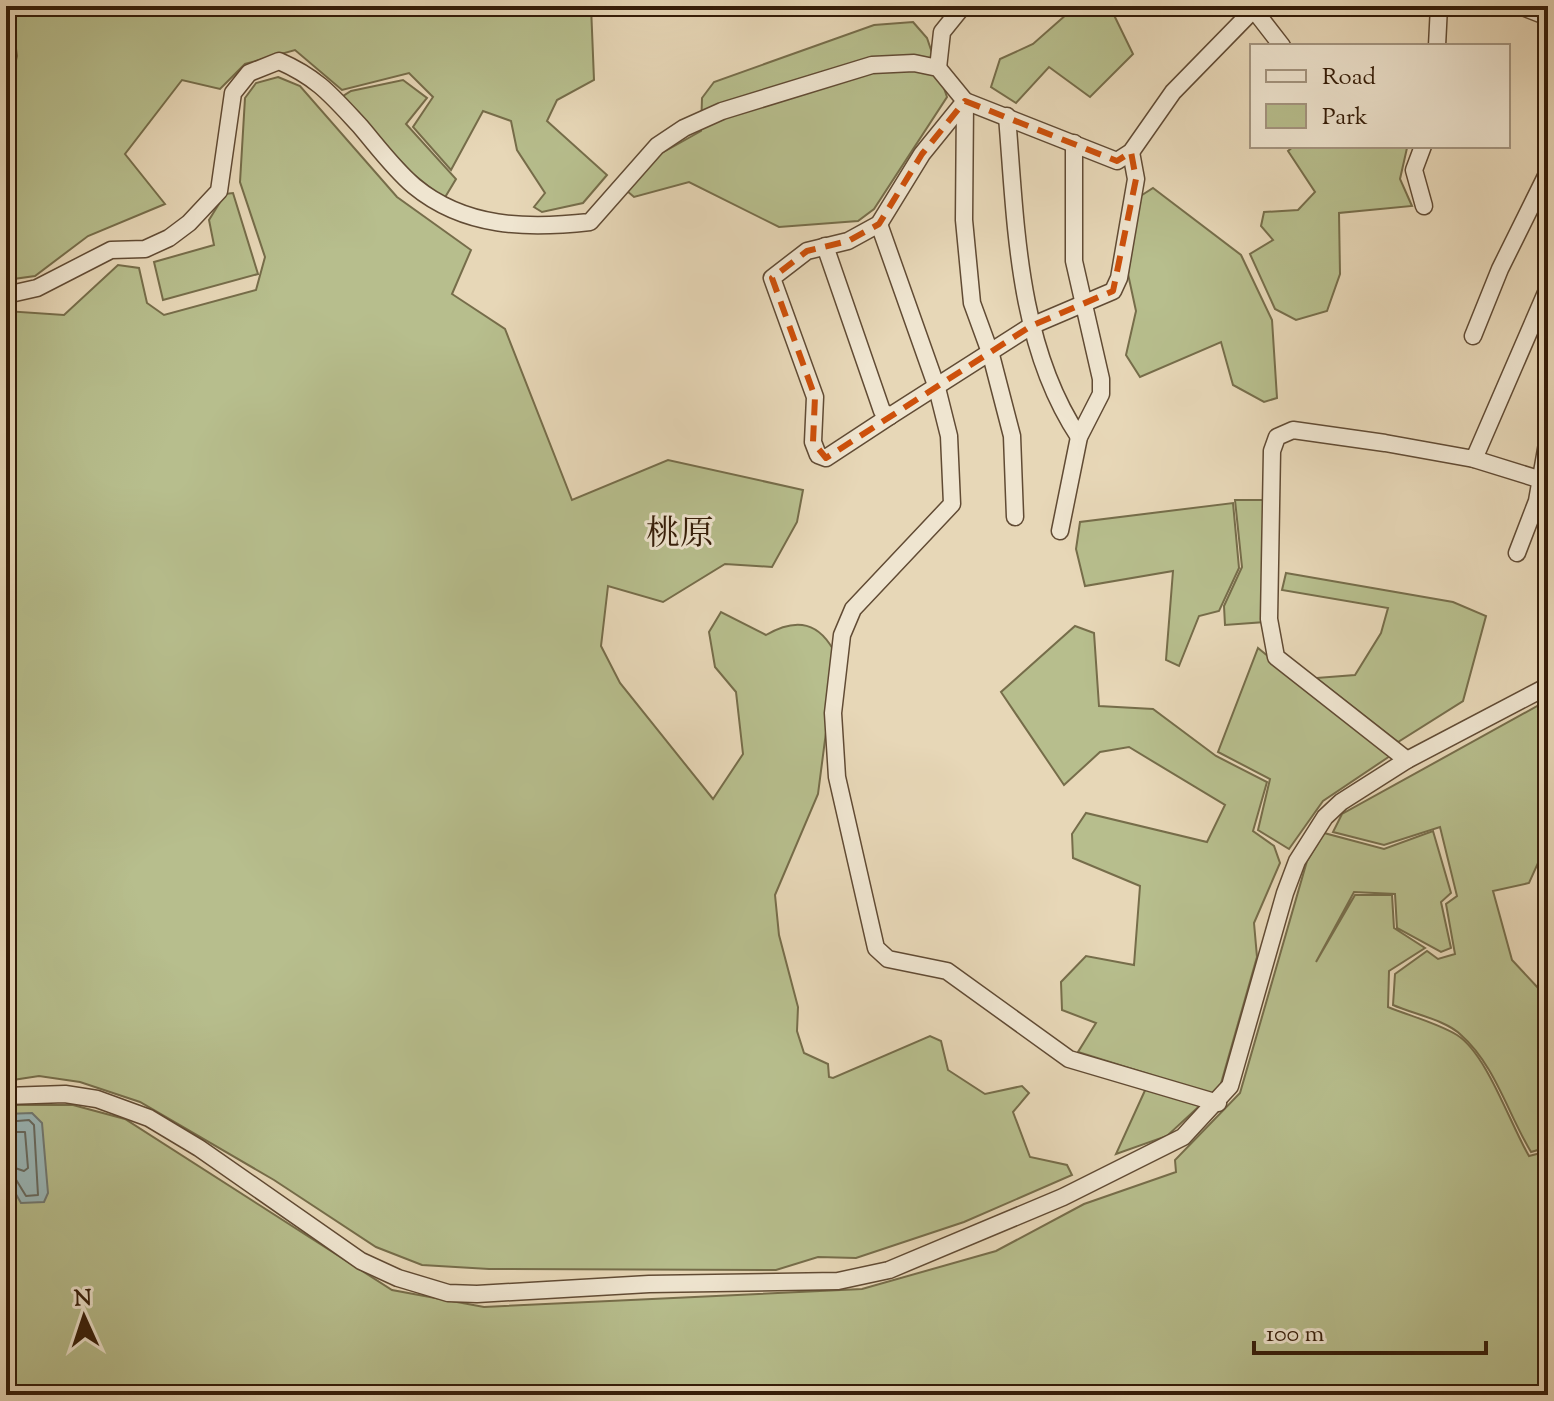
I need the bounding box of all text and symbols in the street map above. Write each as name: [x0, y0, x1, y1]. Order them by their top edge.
legend: [1250, 44, 1510, 148]
text: Road: [1322, 61, 1376, 95]
text: Park: [1322, 101, 1368, 135]
district label: 桃原: [646, 511, 714, 560]
north arrow: [44, 1277, 124, 1357]
text: N: [74, 1284, 93, 1316]
scale bar: [1254, 1305, 1486, 1355]
text: 100 m: [1266, 1318, 1324, 1352]

